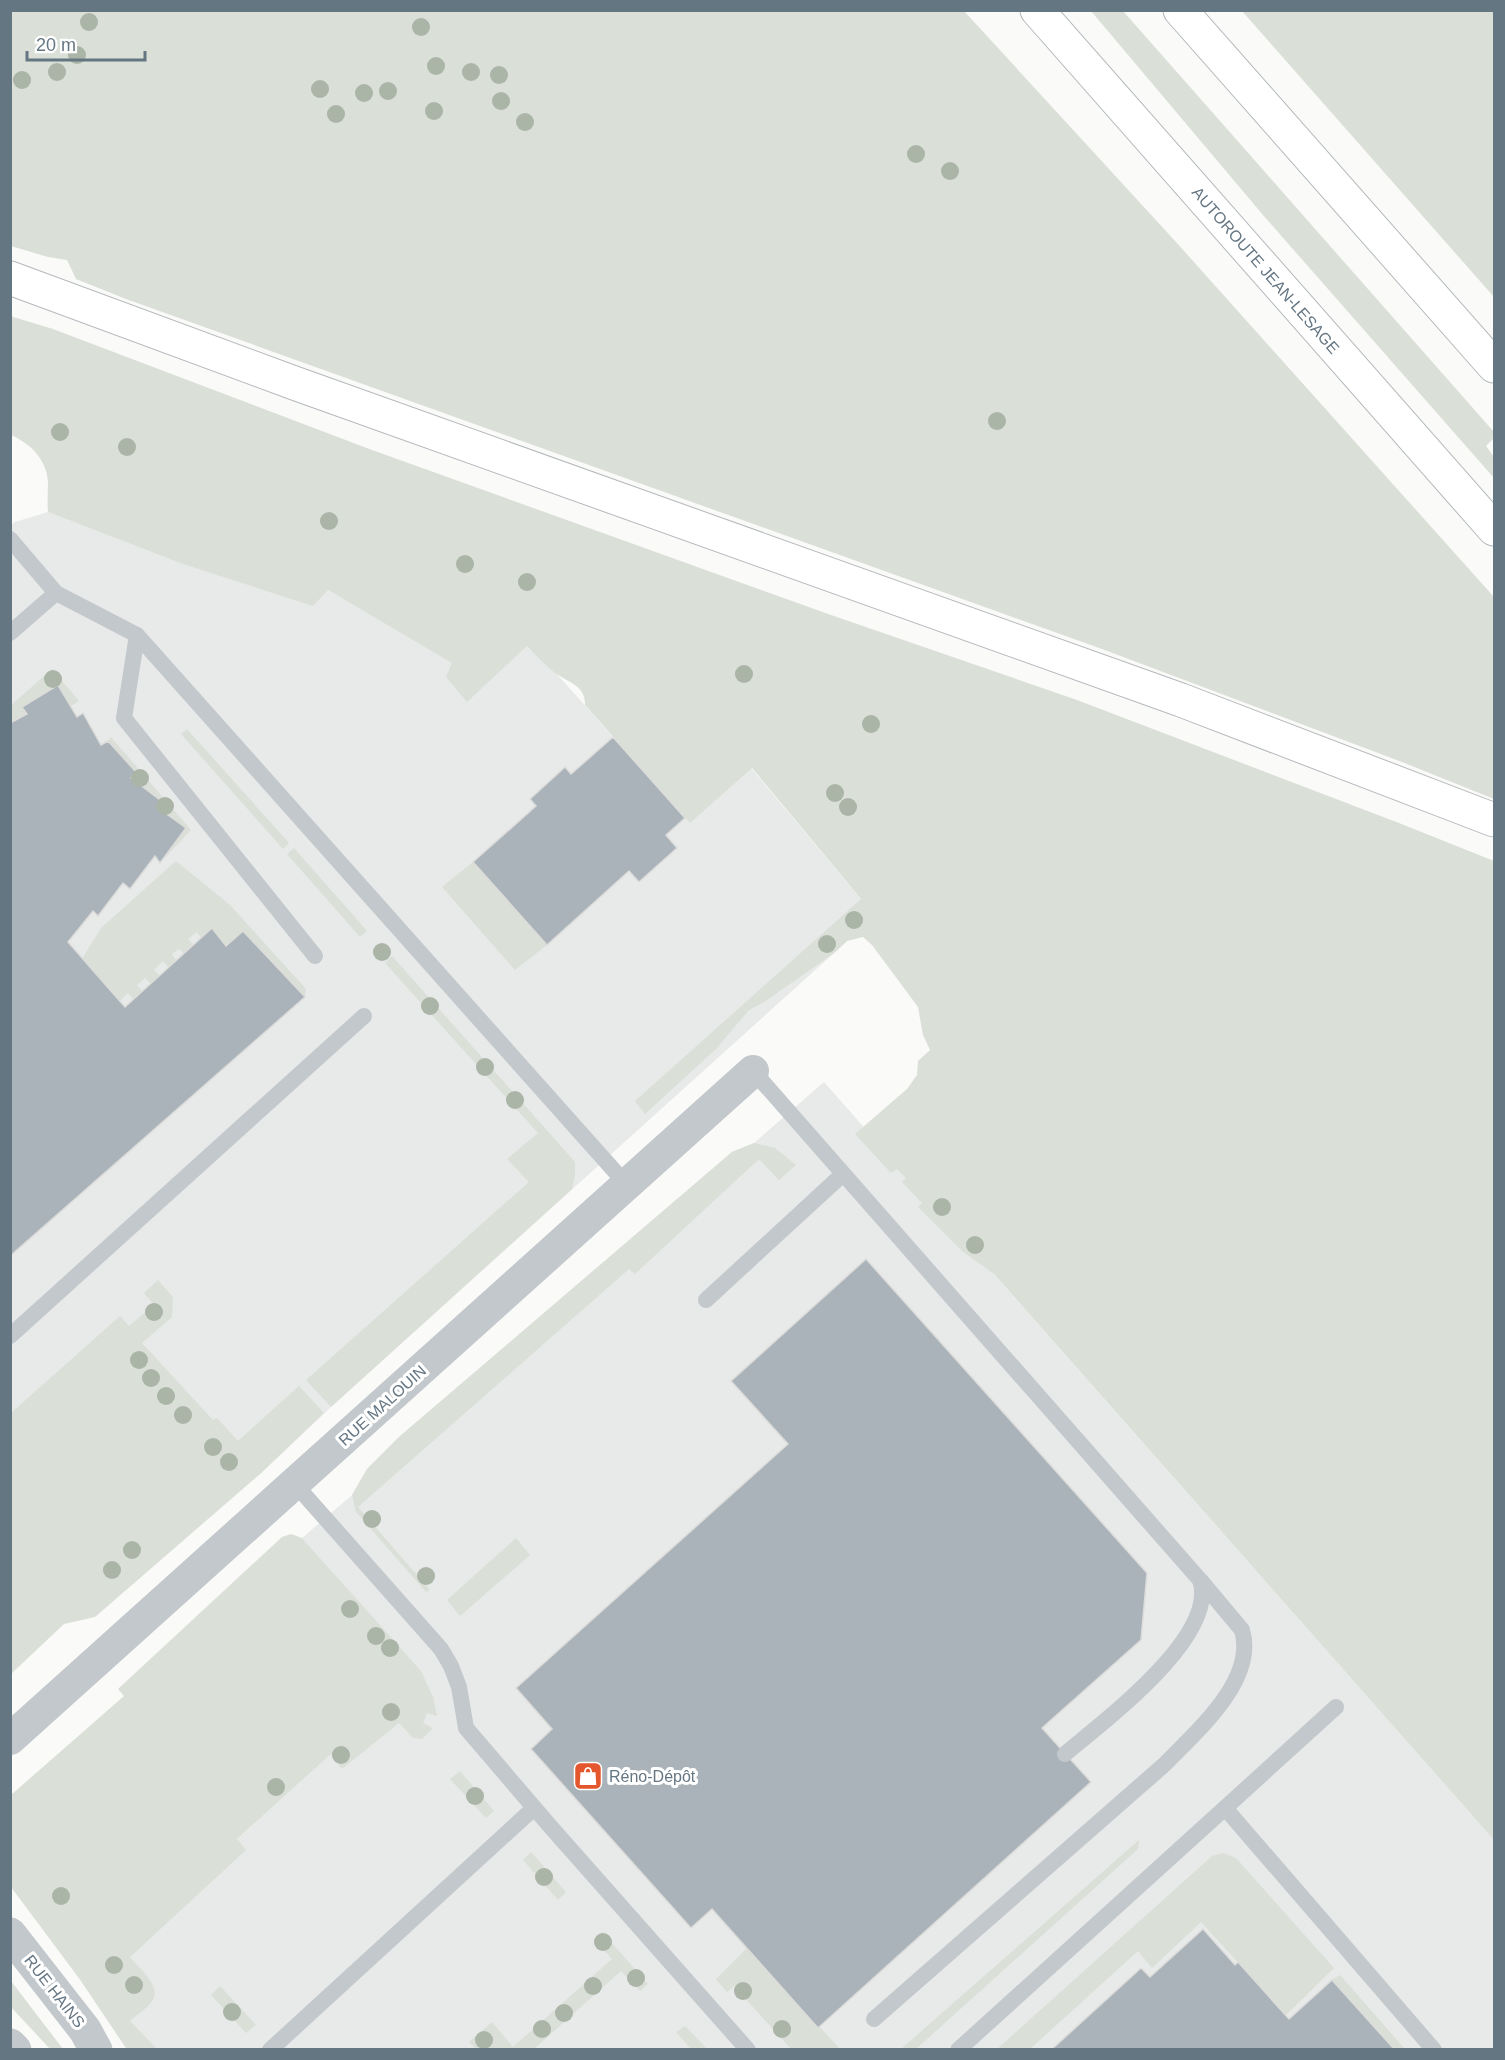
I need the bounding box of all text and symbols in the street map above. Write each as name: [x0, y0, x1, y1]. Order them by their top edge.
scale bar: [27, 24, 146, 62]
text: 20 m: [36, 35, 76, 55]
street label: AUTOROUTE JEAN-LESAGE: [1189, 184, 1343, 357]
street label: RUE MALOUIN: [335, 1362, 429, 1449]
shop icon: Réno-Dépôt: [572, 1760, 604, 1792]
place label: Réno-Dépôt: [609, 1768, 696, 1785]
street label: RUE HAINS: [21, 1952, 88, 2031]

